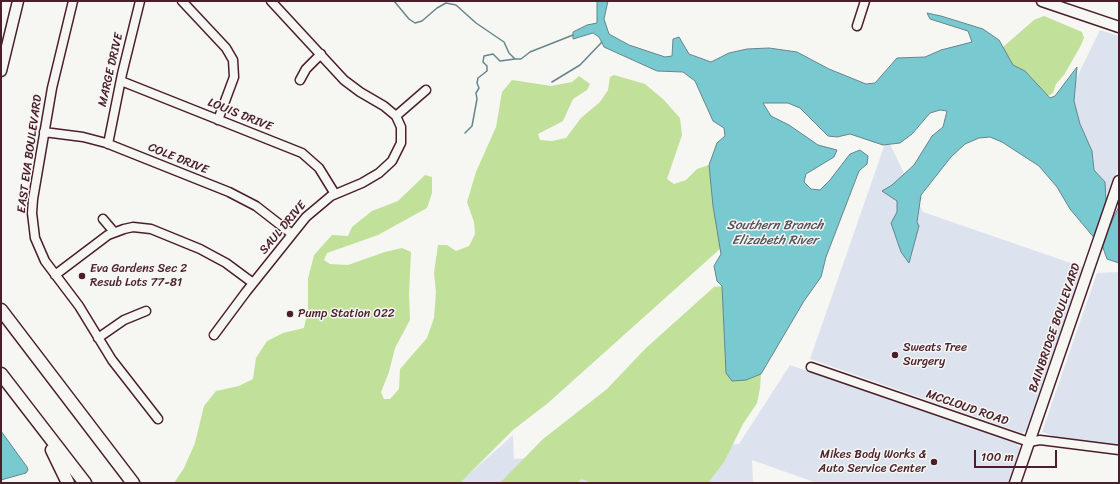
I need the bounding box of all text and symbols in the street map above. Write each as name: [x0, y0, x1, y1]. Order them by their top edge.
street label: MARGE DRIVE: [96, 32, 126, 108]
street label: EAST EVA BOULEVARD: [15, 94, 45, 214]
street label: LOUIS DRIVE: [206, 95, 274, 135]
street label: COLE DRIVE: [146, 140, 210, 178]
street label: SAUL DRIVE: [257, 199, 309, 257]
water label: Southern Branch Elizabeth River: [727, 218, 823, 249]
place label: Eva Gardens Sec 2 Resub Lots 77-81: [90, 262, 187, 290]
street label: BAINBRIDGE BOULEVARD: [1026, 262, 1084, 394]
marker: Eva Gardens Sec 2 Resub Lots 77-81: [77, 271, 87, 281]
place label: Pump Station 022: [298, 307, 395, 321]
marker: Pump Station 022: [285, 309, 295, 319]
place label: Sweats Tree Surgery: [903, 341, 967, 369]
marker: Sweats Tree Surgery: [890, 350, 900, 360]
street label: MCCLOUD ROAD: [924, 387, 1010, 429]
scale bar: [976, 442, 1059, 468]
text: 100 m: [981, 446, 1014, 468]
place label: Mikes Body Works & Auto Service Center: [818, 448, 926, 476]
marker: Mikes Body Works & Auto Service Center: [929, 457, 939, 467]

